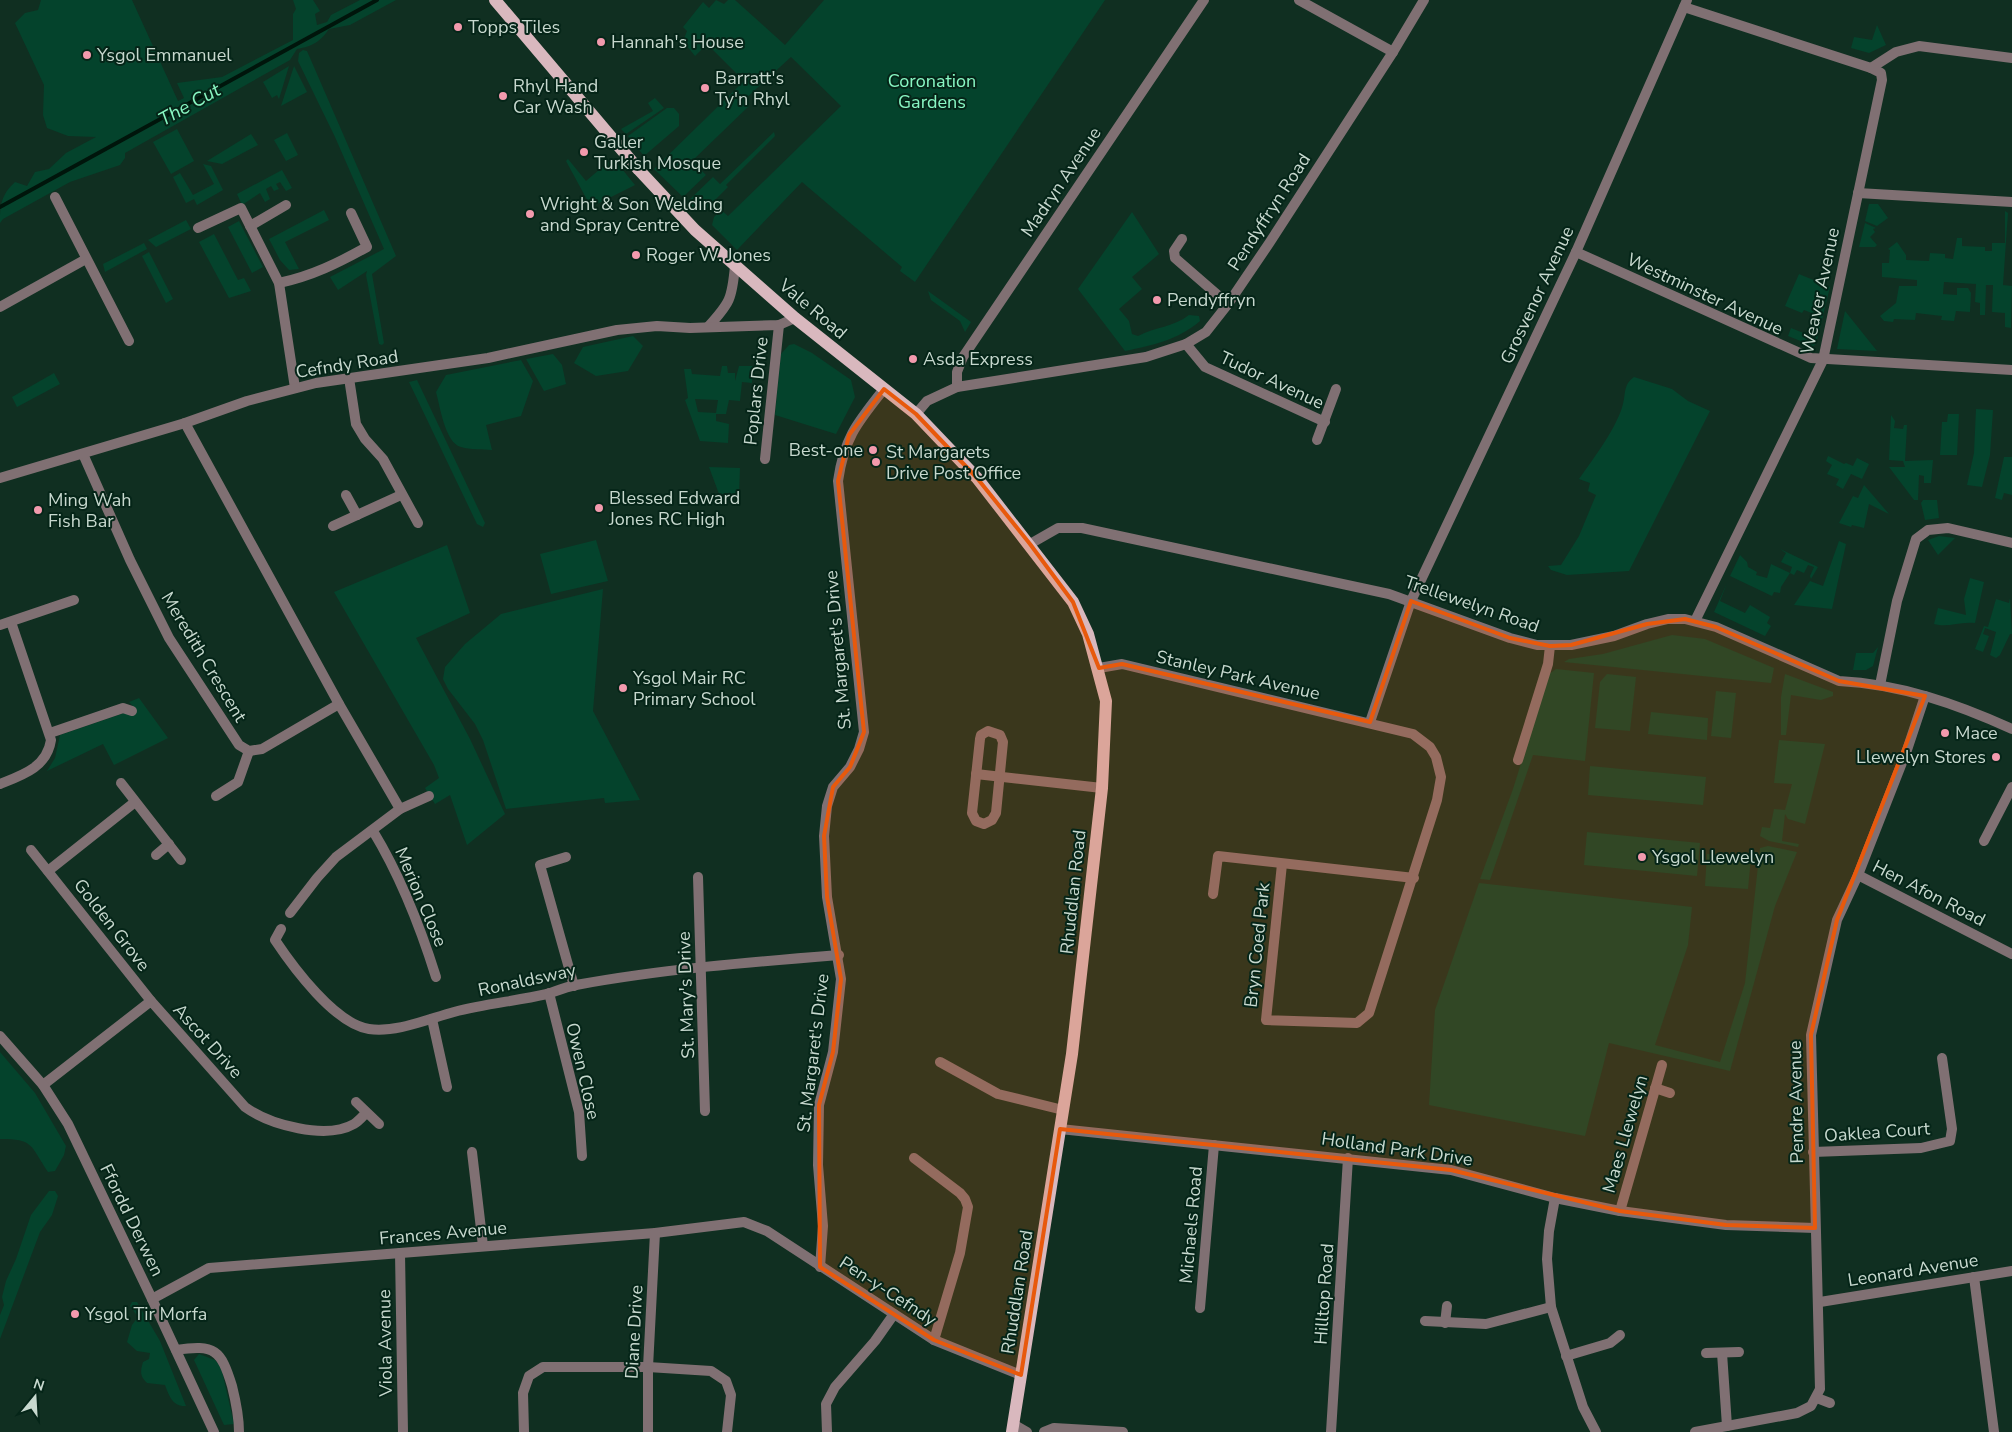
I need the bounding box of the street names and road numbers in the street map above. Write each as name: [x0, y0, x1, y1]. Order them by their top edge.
street label: Madryn Avenue: [1015, 122, 1107, 242]
street label: Pendyffryn Road: [1222, 149, 1316, 275]
street label: Grosvenor Avenue: [1495, 222, 1579, 368]
street label: Weaver Avenue: [1795, 225, 1845, 357]
street label: Westminster Avenue: [1623, 247, 1787, 341]
street label: Vale Road: [773, 273, 852, 345]
street label: Poplars Drive: [738, 336, 774, 446]
street label: Cefndy Road: [294, 344, 400, 384]
street label: Tudor Avenue: [1216, 345, 1328, 415]
street label: St. Margaret's Drive: [819, 569, 857, 731]
street label: Trellewelyn Road: [1401, 570, 1543, 638]
street label: Meredith Crescent: [156, 588, 253, 727]
street label: Stanley Park Avenue: [1154, 644, 1322, 706]
street label: Rhuddlan Road: [1055, 829, 1091, 955]
street label: Merion Close: [389, 844, 453, 950]
street label: Hen Afon Road: [1868, 854, 1990, 932]
street label: Golden Grove: [68, 874, 156, 976]
street label: Bryn Coed Park: [1239, 880, 1276, 1009]
street label: St. Mary's Drive: [672, 931, 700, 1059]
street label: Ronaldsway: [476, 958, 579, 1002]
street label: St. Margaret's Drive: [791, 972, 835, 1134]
street label: Ascot Drive: [168, 998, 248, 1084]
street label: Owen Close: [560, 1020, 606, 1122]
street label: Pendre Avenue: [1783, 1040, 1809, 1164]
street label: Maes Llewelyn: [1597, 1072, 1653, 1196]
street label: Oaklea Court: [1823, 1116, 1931, 1148]
street label: Holland Park Drive: [1320, 1127, 1474, 1171]
street label: Ffordd Derwen: [94, 1160, 170, 1280]
street label: Michaels Road: [1174, 1165, 1208, 1285]
street label: Frances Avenue: [378, 1215, 508, 1251]
street label: Rhuddlan Road: [995, 1228, 1039, 1356]
street label: Hilltop Road: [1308, 1242, 1340, 1346]
street label: Leonard Avenue: [1846, 1248, 1980, 1292]
street label: Pen-y-Cefndy: [835, 1251, 942, 1332]
street label: Diane Drive: [620, 1284, 648, 1380]
street label: Viola Avenue: [372, 1289, 398, 1398]

